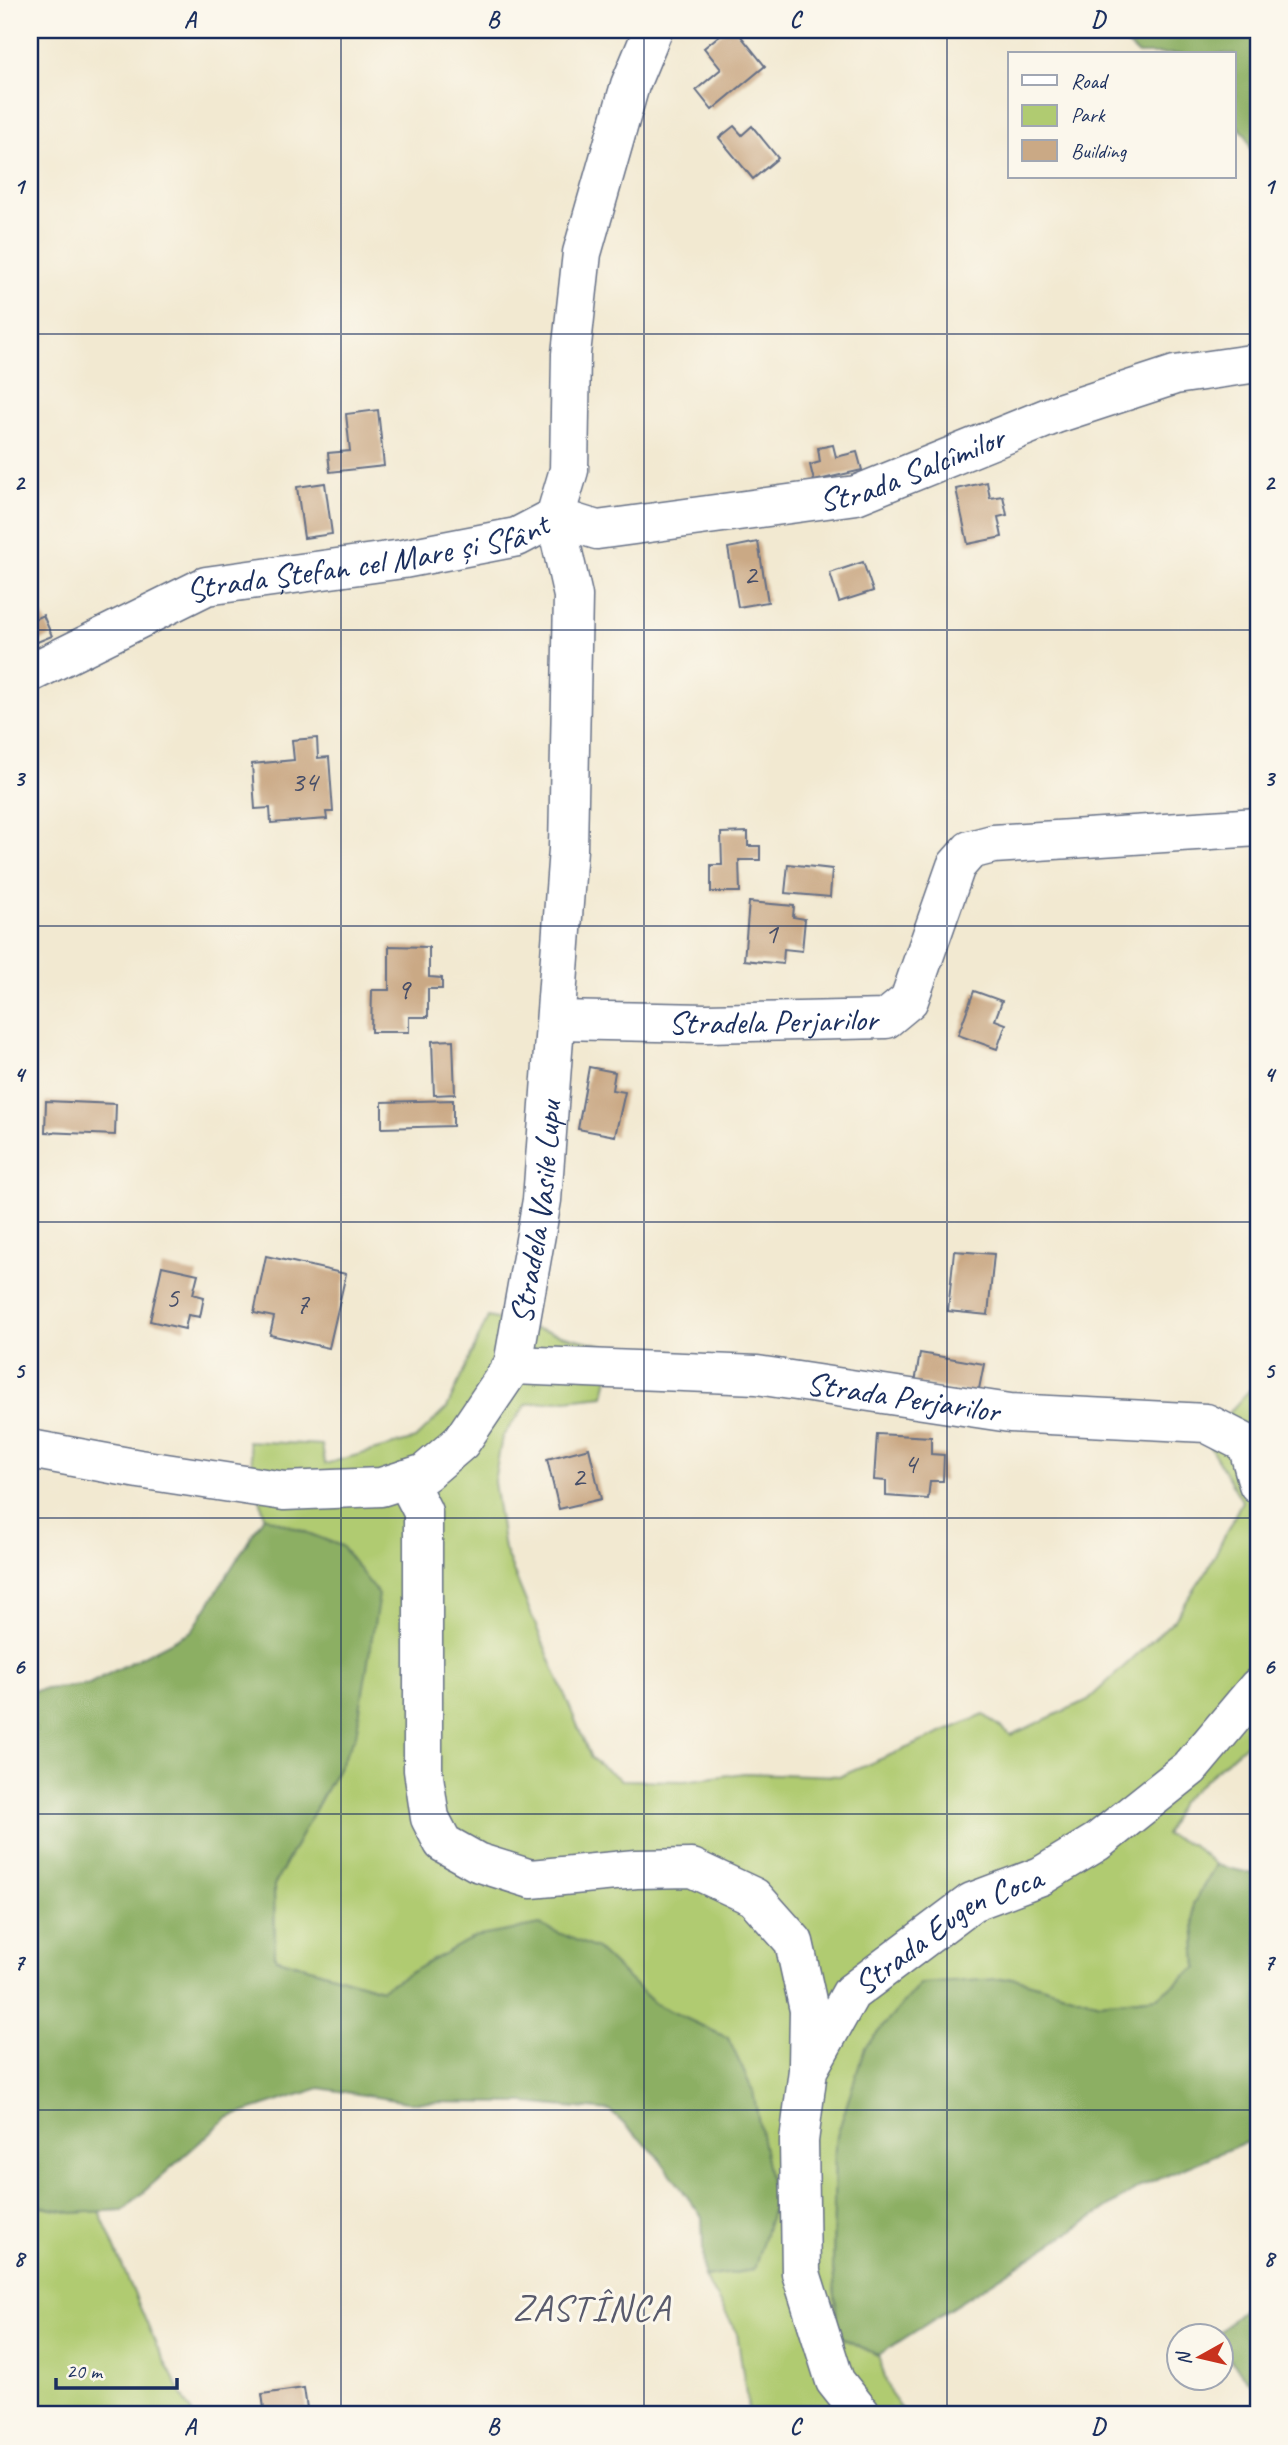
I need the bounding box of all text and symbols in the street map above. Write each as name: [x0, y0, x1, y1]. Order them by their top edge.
text: A: [184, 5, 198, 34]
text: B: [487, 5, 501, 34]
text: C: [790, 5, 804, 34]
text: D: [1091, 5, 1107, 34]
legend: [1008, 52, 1236, 178]
text: Road: [1071, 68, 1110, 94]
text: Park: [1071, 102, 1106, 128]
text: Building: [1071, 138, 1128, 164]
text: 1: [14, 172, 27, 201]
text: 1: [1264, 172, 1277, 201]
street label: Strada Salcîmilor: [817, 415, 1013, 521]
text: 2: [14, 468, 27, 497]
text: 2: [1264, 468, 1277, 497]
street label: Strada Ștefan cel Mare și Sfânt: [178, 502, 559, 614]
house number: 2: [743, 555, 759, 593]
house number: 34: [291, 762, 320, 800]
text: 3: [14, 764, 27, 793]
text: 3: [1264, 764, 1277, 793]
house number: 1: [764, 914, 779, 952]
house number: 9: [396, 970, 412, 1008]
street label: Stradela Perjarilor: [668, 998, 881, 1044]
text: 4: [14, 1060, 27, 1089]
text: 4: [1264, 1060, 1277, 1089]
street label: Stradela Vasile Lupu: [500, 1097, 570, 1327]
house number: 5: [165, 1278, 180, 1316]
house number: 7: [295, 1284, 310, 1322]
text: 5: [14, 1356, 26, 1385]
text: 5: [1264, 1356, 1276, 1385]
street label: Strada Perjarilor: [804, 1362, 1005, 1432]
house number: 4: [903, 1444, 919, 1482]
house number: 2: [571, 1457, 587, 1495]
text: 6: [14, 1652, 27, 1681]
text: 6: [1264, 1652, 1277, 1681]
street label: Strada Eugen Coca: [845, 1856, 1050, 2005]
text: 7: [14, 1948, 27, 1977]
text: 7: [1264, 1948, 1277, 1977]
text: 8: [14, 2244, 27, 2273]
text: 8: [1264, 2244, 1277, 2273]
district label: ZASTÎNCA: [512, 2284, 672, 2331]
north arrow: [1166, 2322, 1236, 2392]
scale bar: [56, 2347, 177, 2391]
text: N: [1171, 2349, 1197, 2367]
text: 20 m: [66, 2358, 104, 2384]
text: A: [184, 2412, 198, 2441]
text: B: [487, 2412, 501, 2441]
text: C: [790, 2412, 804, 2441]
text: D: [1091, 2412, 1107, 2441]

